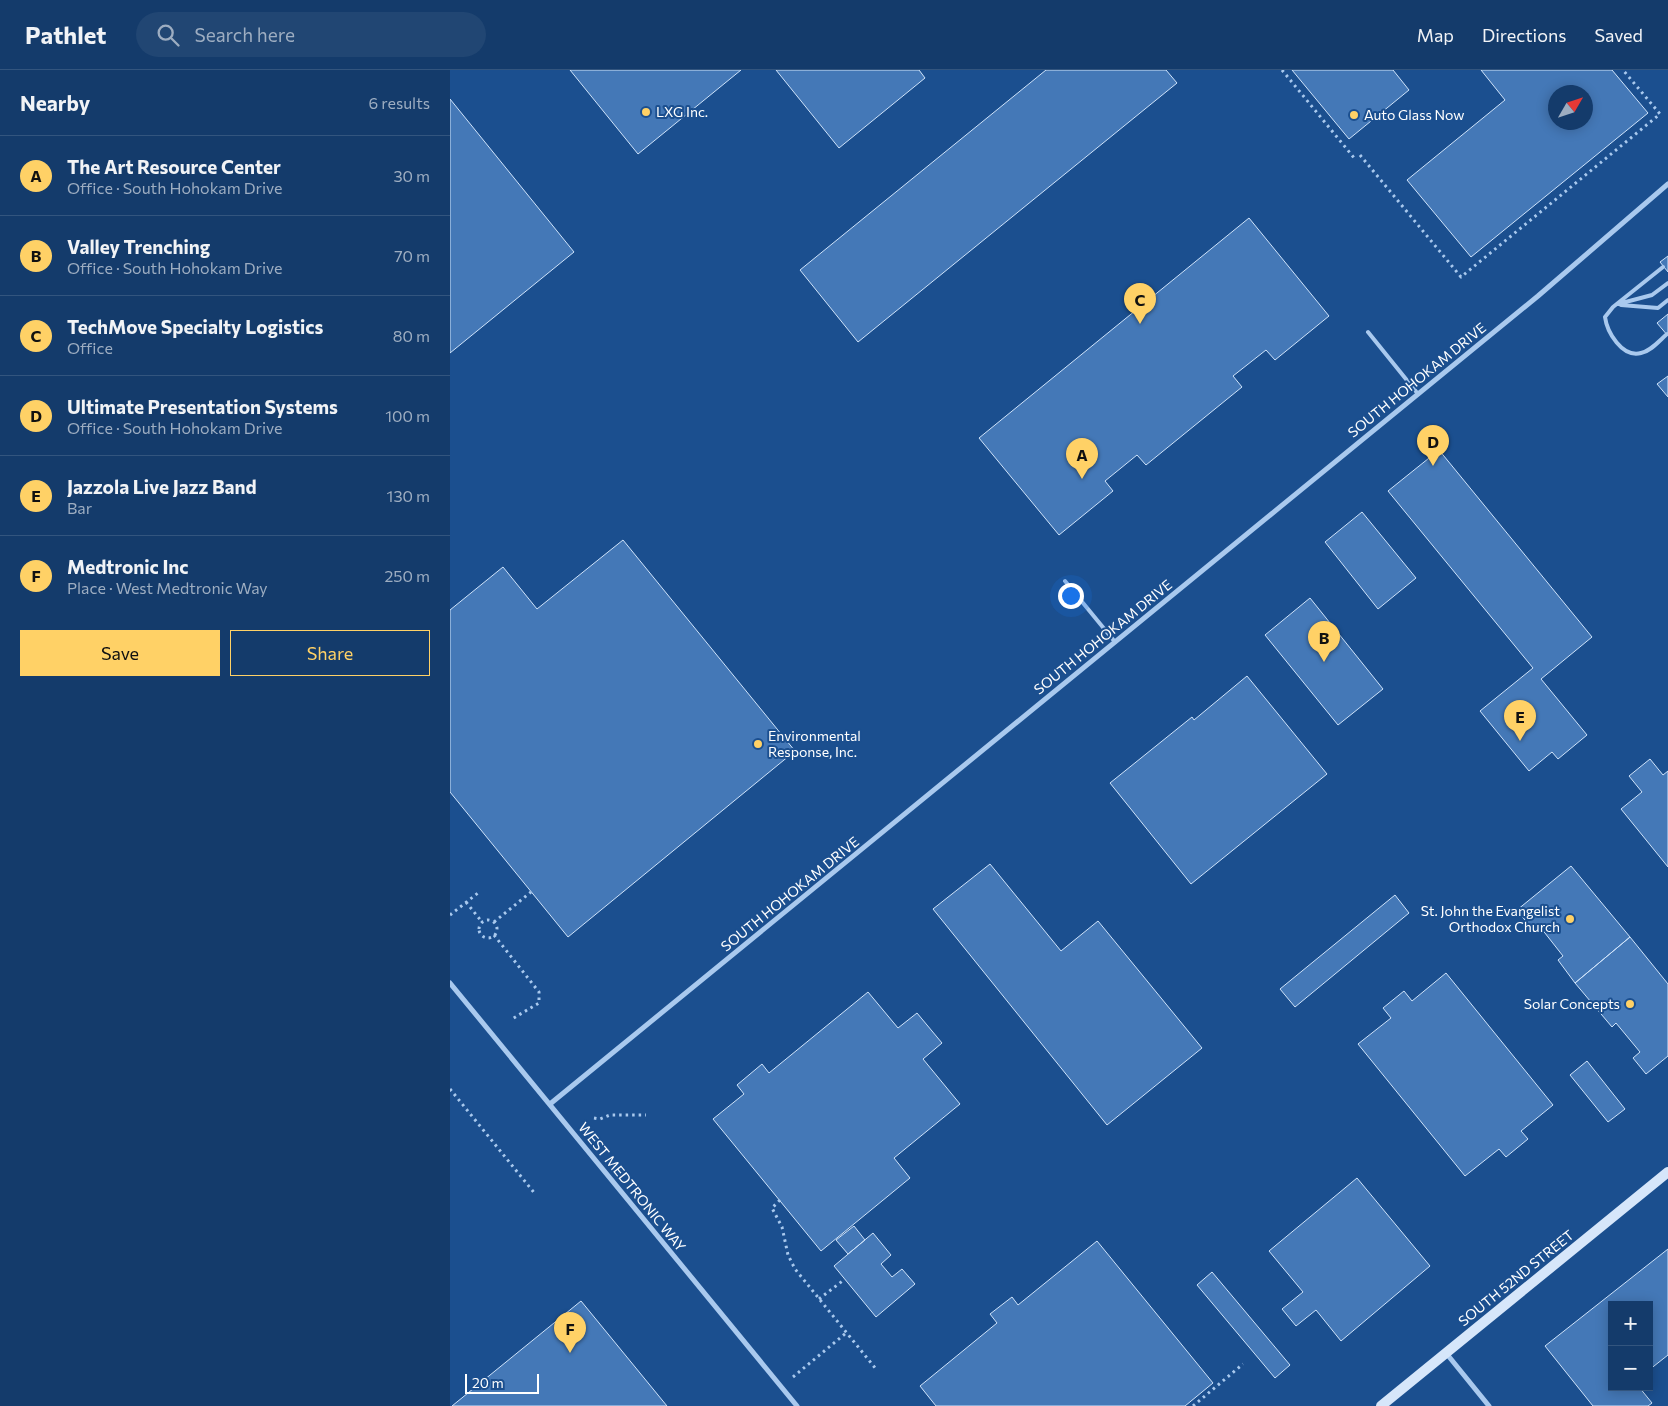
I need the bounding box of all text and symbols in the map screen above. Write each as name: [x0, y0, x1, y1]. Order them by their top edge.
search box: [136, 12, 486, 57]
text: Pathlet: [25, 20, 106, 49]
icon: search: [154, 21, 182, 49]
text: Search here: [194, 23, 295, 46]
text: Map: [1417, 24, 1454, 46]
text: Directions: [1482, 24, 1566, 46]
text: Saved: [1594, 24, 1643, 46]
north arrow: [1548, 85, 1593, 130]
text: Nearby: [20, 90, 90, 115]
text: 6 results: [369, 93, 430, 112]
place label: LXG Inc.: [656, 103, 708, 120]
marker: LXG Inc.: [640, 106, 652, 118]
place label: Auto Glass Now: [1364, 106, 1464, 123]
marker: Auto Glass Now: [1348, 109, 1360, 121]
text: The Art Resource Center: [67, 155, 281, 178]
text: A: [30, 166, 42, 185]
text: 30 m: [393, 166, 430, 185]
text: Office · South Hohokam Drive: [67, 178, 282, 197]
text: Valley Trenching: [67, 235, 210, 258]
text: B: [31, 246, 41, 265]
text: 70 m: [394, 246, 430, 265]
text: Office · South Hohokam Drive: [67, 258, 282, 277]
pin: C: [1124, 283, 1156, 324]
text: TechMove Specialty Logistics: [67, 315, 323, 338]
street label: SOUTH HOHOKAM DRIVE: [1345, 319, 1489, 441]
text: C: [31, 326, 41, 345]
text: 80 m: [393, 326, 430, 345]
text: Office: [67, 338, 113, 357]
text: Ultimate Presentation Systems: [67, 395, 338, 418]
text: D: [30, 406, 42, 425]
text: 100 m: [385, 406, 430, 425]
text: Office · South Hohokam Drive: [67, 418, 282, 437]
pin: D: [1417, 425, 1449, 466]
pin: A: [1066, 438, 1098, 479]
text: Jazzola Live Jazz Band: [67, 475, 257, 498]
text: E: [31, 486, 41, 505]
text: 130 m: [387, 486, 430, 505]
text: Bar: [67, 498, 92, 517]
text: Medtronic Inc: [67, 555, 189, 578]
text: F: [31, 566, 41, 585]
text: 250 m: [384, 566, 430, 585]
street label: SOUTH HOHOKAM DRIVE: [1030, 576, 1175, 698]
text: Place · West Medtronic Way: [67, 578, 268, 597]
your location: [1058, 583, 1084, 609]
pin: B: [1308, 621, 1340, 662]
button: Save: [20, 630, 220, 676]
button: Share: [230, 630, 430, 676]
pin: E: [1504, 700, 1536, 741]
place label: Environmental Response, Inc.: [768, 727, 861, 760]
marker: Environmental Response, Inc.: [752, 738, 764, 750]
street label: SOUTH HOHOKAM DRIVE: [717, 833, 862, 955]
place label: St. John the Evangelist Orthodox Church: [1421, 902, 1560, 935]
marker: St. John the Evangelist Orthodox Church: [1564, 913, 1576, 925]
place label: Solar Concepts: [1524, 995, 1620, 1012]
marker: Solar Concepts: [1624, 998, 1636, 1010]
street label: WEST MEDTRONIC WAY: [575, 1119, 690, 1255]
street label: SOUTH 52ND STREET: [1455, 1226, 1577, 1329]
map controls: [1608, 1301, 1653, 1391]
button: +: [1608, 1301, 1653, 1346]
pin: F: [554, 1312, 586, 1353]
button: −: [1608, 1346, 1653, 1391]
scale bar: [465, 1371, 539, 1394]
text: 20 m: [472, 1374, 504, 1391]

